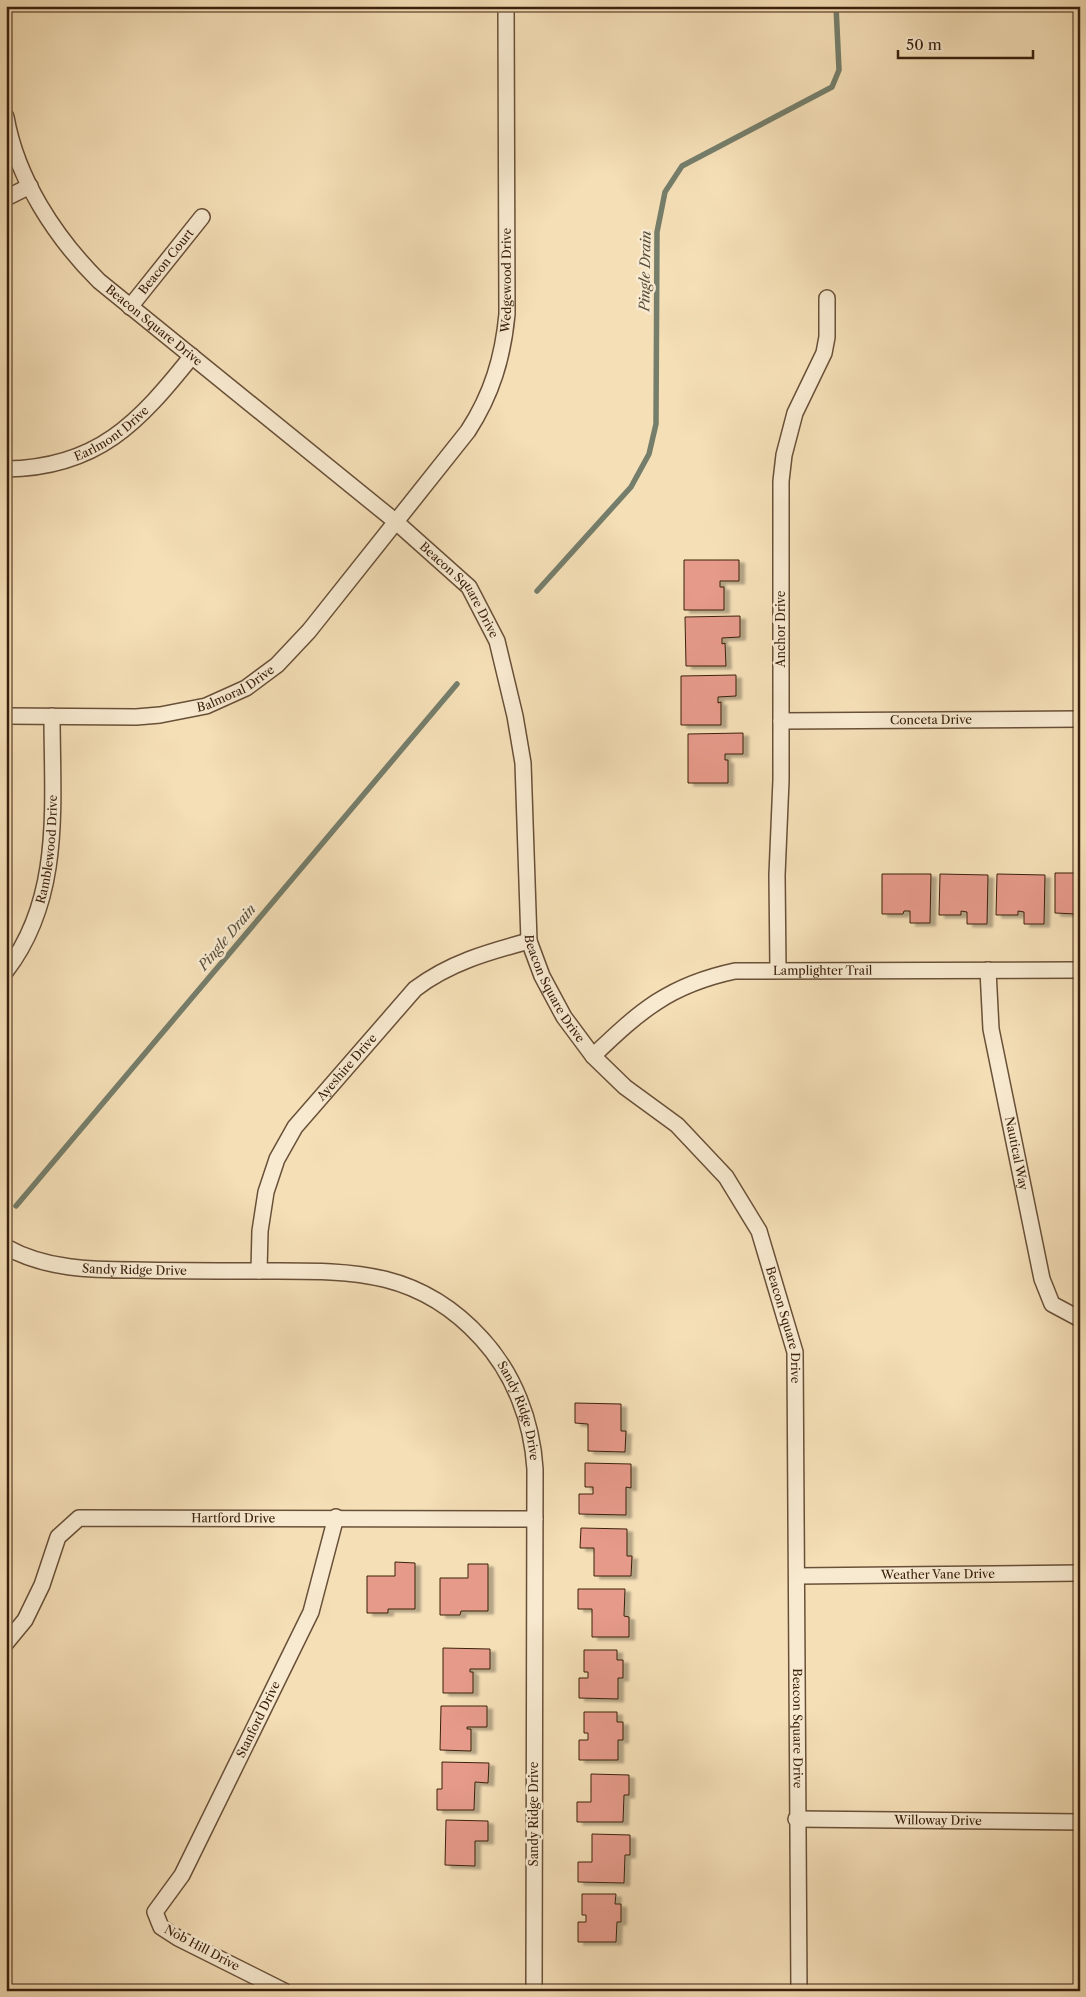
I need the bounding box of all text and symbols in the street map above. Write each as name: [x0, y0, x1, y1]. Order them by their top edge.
scale bar: [898, 28, 1034, 60]
text: 50 m: [906, 35, 942, 54]
street label: Beacon Court: [135, 225, 197, 297]
street label: Wedgewood Drive: [497, 227, 514, 335]
water label: Pingle Drain: [635, 230, 655, 313]
street label: Beacon Square Drive: [103, 281, 206, 369]
street label: Earlmont Drive: [72, 403, 152, 464]
street label: Beacon Square Drive: [417, 539, 502, 641]
street label: Anchor Drive: [773, 590, 788, 668]
street label: Balmoral Drive: [196, 662, 277, 715]
street label: Conceta Drive: [890, 712, 972, 727]
street label: Ramblewood Drive: [32, 794, 60, 905]
water label: Pingle Drain: [194, 900, 260, 974]
street label: Beacon Square Drive: [522, 934, 588, 1045]
street label: Lamplighter Trail: [773, 963, 873, 978]
street label: Ayeshire Drive: [313, 1030, 380, 1104]
street label: Nautical Way: [1002, 1115, 1032, 1192]
street label: Sandy Ridge Drive: [81, 1260, 187, 1278]
street label: Beacon Square Drive: [763, 1265, 803, 1384]
street label: Sandy Ridge Drive: [494, 1358, 542, 1462]
street label: Hartford Drive: [191, 1510, 276, 1525]
street label: Weather Vane Drive: [880, 1566, 995, 1582]
street label: Beacon Square Drive: [790, 1668, 806, 1789]
street label: Stanford Drive: [233, 1678, 283, 1760]
street label: Sandy Ridge Drive: [526, 1761, 541, 1866]
street label: Willoway Drive: [893, 1812, 982, 1828]
street label: Nob Hill Drive: [162, 1921, 243, 1974]

